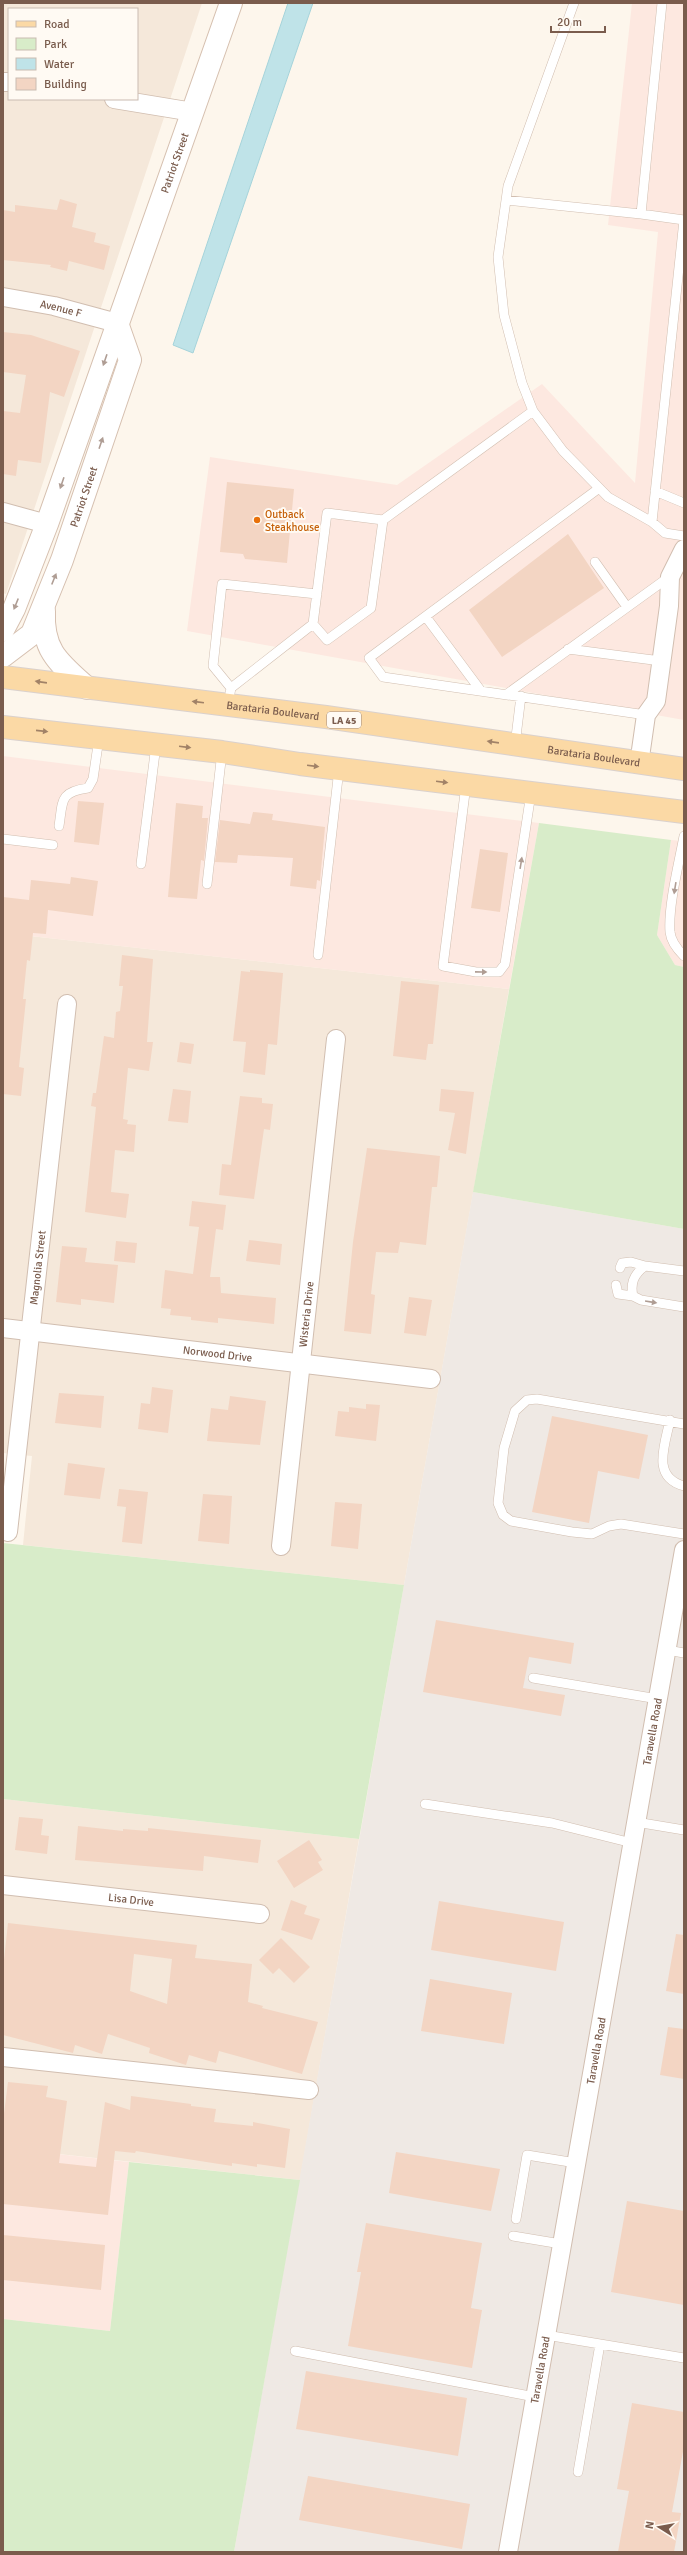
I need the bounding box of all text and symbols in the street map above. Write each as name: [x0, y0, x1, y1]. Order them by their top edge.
legend: [8, 8, 138, 100]
scale bar: [551, 8, 605, 34]
text: 20 m: [557, 15, 582, 30]
text: Road: [44, 17, 70, 32]
text: Park: [44, 37, 67, 52]
text: Water: [44, 57, 75, 72]
text: Building: [44, 77, 87, 92]
street label: Patriot Street: [158, 131, 192, 195]
street label: Avenue F: [39, 298, 83, 320]
one-way arrow: [101, 354, 107, 366]
one-way arrow: [99, 437, 105, 449]
street label: Patriot Street: [68, 465, 100, 529]
one-way arrow: [59, 477, 65, 489]
place label: Outback Steakhouse: [265, 508, 320, 534]
marker: Outback Steakhouse: [252, 515, 262, 525]
one-way arrow: [51, 574, 57, 585]
one-way arrow: [13, 599, 19, 610]
one-way arrow: [35, 679, 47, 685]
one-way arrow: [192, 699, 204, 705]
street label: Barataria Boulevard: [226, 699, 320, 723]
road number: LA 45: [327, 712, 361, 728]
one-way arrow: [36, 727, 48, 734]
one-way arrow: [487, 739, 499, 745]
street label: Barataria Boulevard: [546, 743, 641, 770]
one-way arrow: [179, 744, 191, 750]
one-way arrow: [307, 763, 319, 769]
one-way arrow: [436, 779, 449, 785]
one-way arrow: [518, 857, 524, 869]
one-way arrow: [672, 882, 678, 894]
one-way arrow: [475, 969, 488, 975]
street label: Magnolia Street: [27, 1230, 49, 1306]
street label: Wisteria Drive: [297, 1281, 317, 1348]
one-way arrow: [645, 1299, 657, 1305]
street label: Norwood Drive: [182, 1343, 253, 1365]
street label: Taravella Road: [640, 1697, 665, 1766]
street label: Lisa Drive: [108, 1891, 155, 1909]
street label: Taravella Road: [584, 2016, 609, 2085]
street label: Taravella Road: [528, 2335, 553, 2404]
north arrow: [639, 2507, 679, 2547]
text: N: [643, 2520, 657, 2530]

